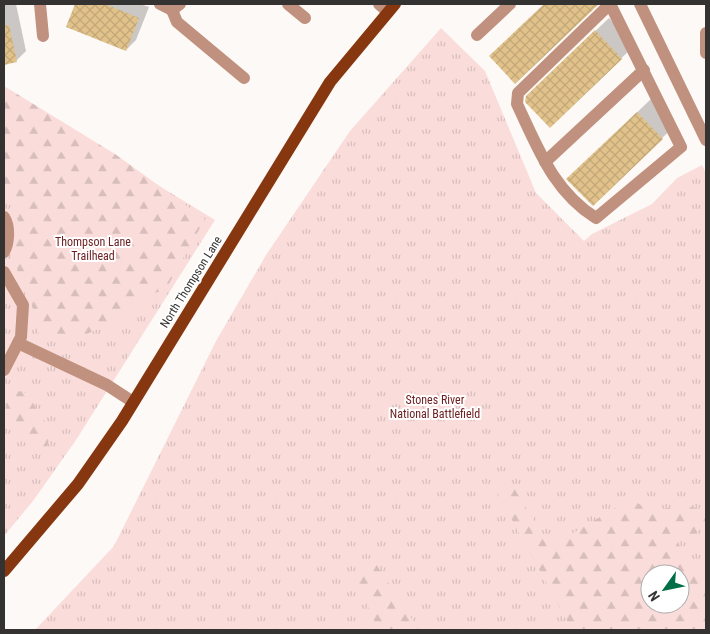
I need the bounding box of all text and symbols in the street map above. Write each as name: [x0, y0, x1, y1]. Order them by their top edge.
street label: North Thompson Lane: [157, 233, 225, 330]
park label: Thompson Lane Trailhead: [55, 235, 131, 263]
park label: Stones River National Battlefield: [390, 393, 480, 421]
north arrow: [640, 564, 690, 614]
text: N: [645, 588, 663, 604]

